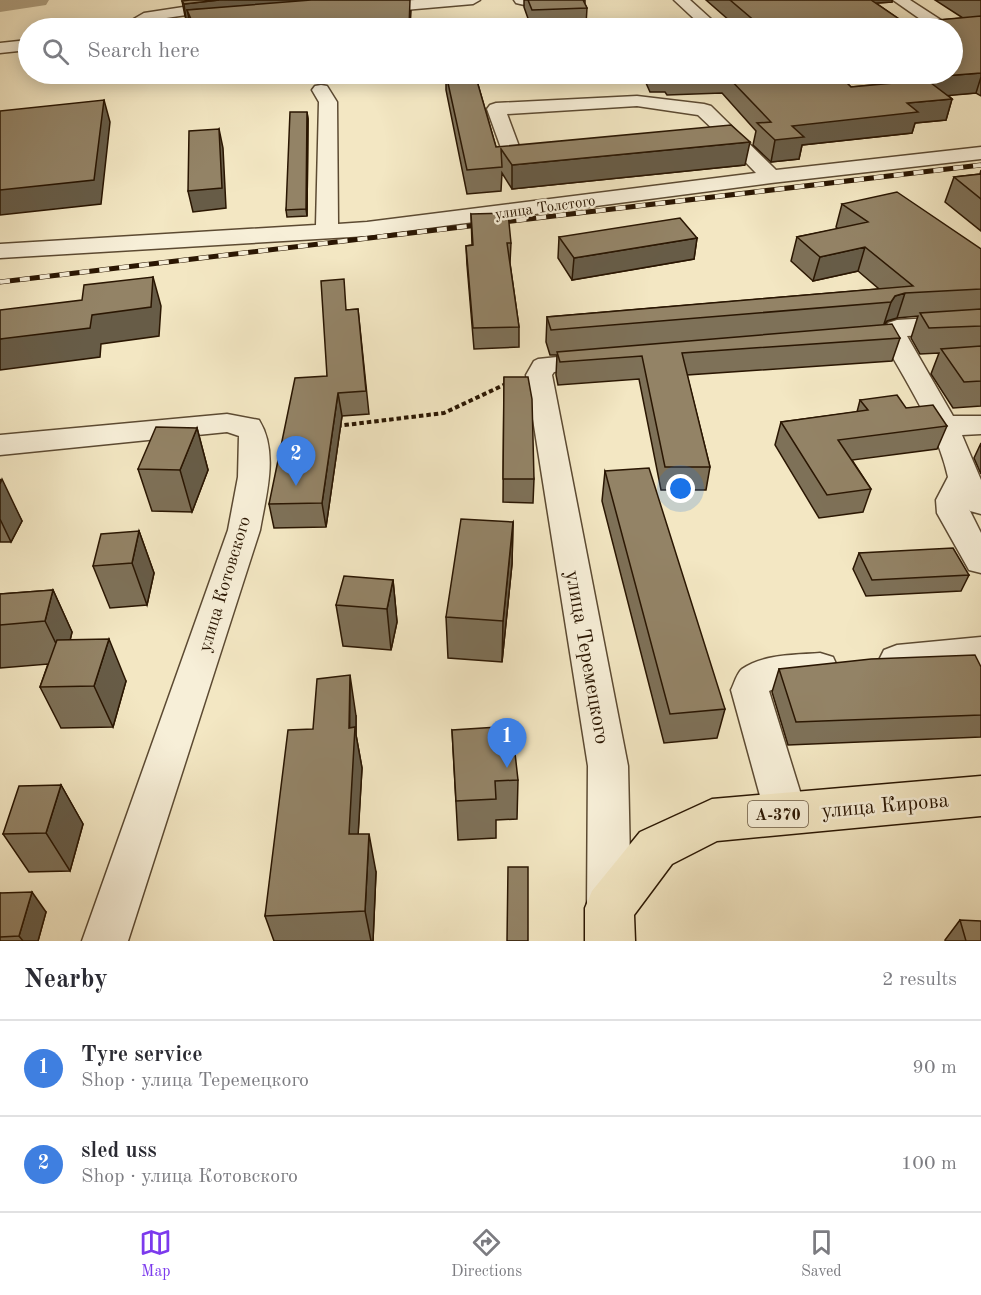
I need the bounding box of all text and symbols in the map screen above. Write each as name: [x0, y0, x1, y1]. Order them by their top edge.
search box: [18, 18, 963, 84]
icon: search: [39, 35, 72, 68]
text: Search here: [87, 40, 200, 62]
street label: улица Толстого: [494, 194, 597, 223]
pin: 2: [276, 436, 316, 486]
your location: [666, 474, 695, 503]
street label: улица Котовского: [196, 514, 254, 654]
street label: улица Теремецкого: [561, 569, 612, 746]
pin: 1: [488, 718, 526, 768]
street label: улица Кирова: [820, 790, 950, 823]
road number: А-370: [748, 801, 808, 827]
text: Nearby: [24, 967, 108, 993]
text: 2 results: [882, 970, 957, 990]
text: Tyre service: [81, 1044, 203, 1066]
text: 1: [38, 1058, 49, 1078]
text: 90 m: [912, 1058, 957, 1078]
text: Shop · улица Теремецкого: [81, 1071, 309, 1091]
text: sled uss: [81, 1140, 157, 1162]
text: 2: [38, 1154, 49, 1174]
text: 100 m: [901, 1154, 957, 1174]
text: Shop · улица Котовского: [81, 1167, 298, 1187]
tab: Map: [139, 1226, 172, 1282]
tab: Directions: [451, 1226, 522, 1282]
tab: Saved: [801, 1226, 842, 1282]

